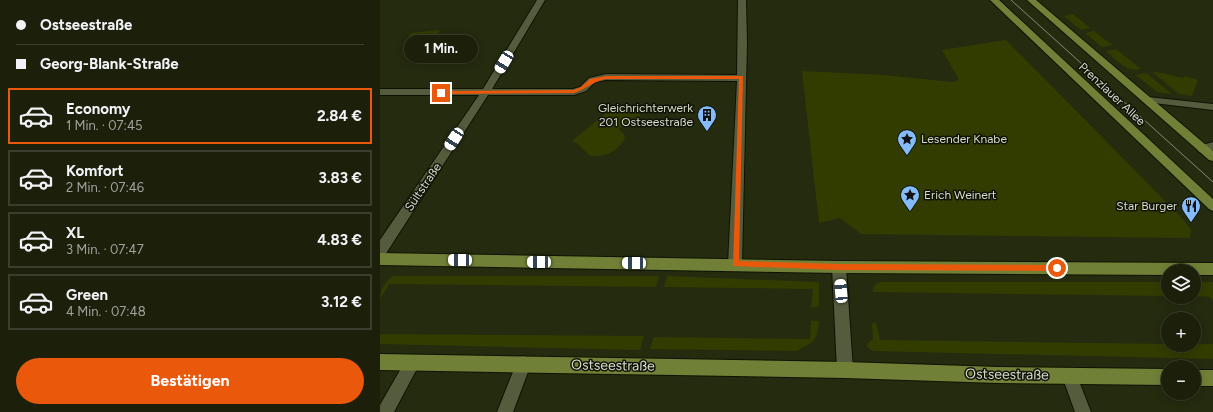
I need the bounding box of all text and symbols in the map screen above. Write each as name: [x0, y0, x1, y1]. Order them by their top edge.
text: Ostseestraße: [40, 16, 132, 34]
callout: 1 Min.: [404, 35, 478, 63]
text: 1 Min.: [424, 41, 458, 56]
car: [493, 49, 515, 75]
text: Georg-Blank-Straße: [40, 55, 179, 73]
street label: Prenzlauer Allee: [1076, 60, 1148, 129]
route end: [432, 84, 450, 102]
icon: car: [18, 98, 54, 134]
text: Economy: [66, 100, 131, 118]
place label: Gleichrichterwerk 201 Ostseestraße: [598, 101, 693, 129]
building icon: Gleichrichterwerk 201 Ostseestraße: [696, 104, 718, 132]
text: 2.84 €: [317, 107, 362, 125]
text: 1 Min. · 07:45: [66, 118, 142, 133]
car: [442, 126, 466, 152]
place icon: Lesender Knabe: [896, 128, 918, 156]
place label: Lesender Knabe: [921, 132, 1007, 146]
icon: car: [18, 160, 54, 196]
street label: Sültstraße: [402, 160, 444, 214]
text: Komfort: [66, 162, 123, 180]
text: 3.83 €: [318, 169, 362, 187]
text: 2 Min. · 07:46: [66, 180, 144, 195]
place icon: Erich Weinert: [899, 184, 921, 212]
place label: Erich Weinert: [924, 188, 997, 202]
restaurant icon: Star Burger: [1180, 195, 1202, 223]
place label: Star Burger: [1116, 199, 1177, 213]
icon: car: [18, 222, 54, 258]
text: XL: [66, 224, 84, 242]
text: 4.83 €: [317, 231, 362, 249]
text: 3 Min. · 07:47: [66, 242, 144, 257]
car: [448, 254, 472, 266]
car: [527, 256, 551, 268]
car: [622, 257, 646, 269]
route start: [1048, 259, 1066, 277]
map controls: [1161, 264, 1201, 400]
button: layers: [1161, 264, 1201, 304]
car: [834, 279, 848, 303]
icon: car: [18, 284, 54, 320]
text: Green: [66, 286, 108, 304]
text: 3.12 €: [321, 293, 362, 311]
text: 4 Min. · 07:48: [66, 304, 146, 319]
button: +: [1161, 312, 1201, 352]
street label: Ostseestraße: [571, 356, 655, 375]
button: Bestätigen: [16, 358, 364, 404]
button: −: [1161, 360, 1201, 400]
street label: Ostseestraße: [965, 365, 1049, 384]

